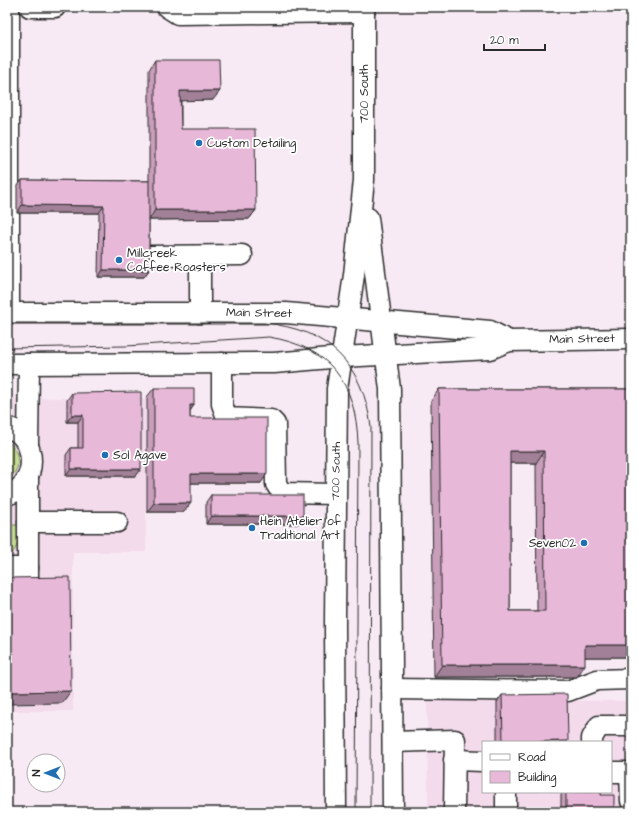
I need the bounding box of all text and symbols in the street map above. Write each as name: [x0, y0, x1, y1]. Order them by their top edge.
scale bar: [484, 26, 545, 52]
text: 20 m: [490, 32, 519, 49]
street label: 700 South: [356, 65, 373, 123]
place label: Custom Detailing: [207, 135, 296, 153]
marker: Custom Detailing: [194, 138, 204, 148]
place label: Millcreek Coffee Roasters: [127, 245, 226, 276]
marker: Millcreek Coffee Roasters: [114, 255, 124, 265]
street label: Main Street: [226, 304, 292, 322]
street label: Main Street: [549, 330, 615, 348]
street label: 700 South: [327, 441, 345, 500]
place label: Sol Agave: [113, 447, 167, 465]
marker: Sol Agave: [100, 450, 110, 460]
place label: Hein Atelier of Traditional Art: [260, 513, 342, 544]
marker: Hein Atelier of Traditional Art: [247, 523, 257, 533]
place label: Seven02: [529, 535, 576, 552]
marker: Seven02: [579, 538, 589, 548]
legend: [482, 741, 612, 793]
text: Road: [518, 749, 546, 766]
north arrow: [26, 753, 66, 793]
text: N: [29, 769, 44, 776]
text: Building: [518, 769, 556, 787]

